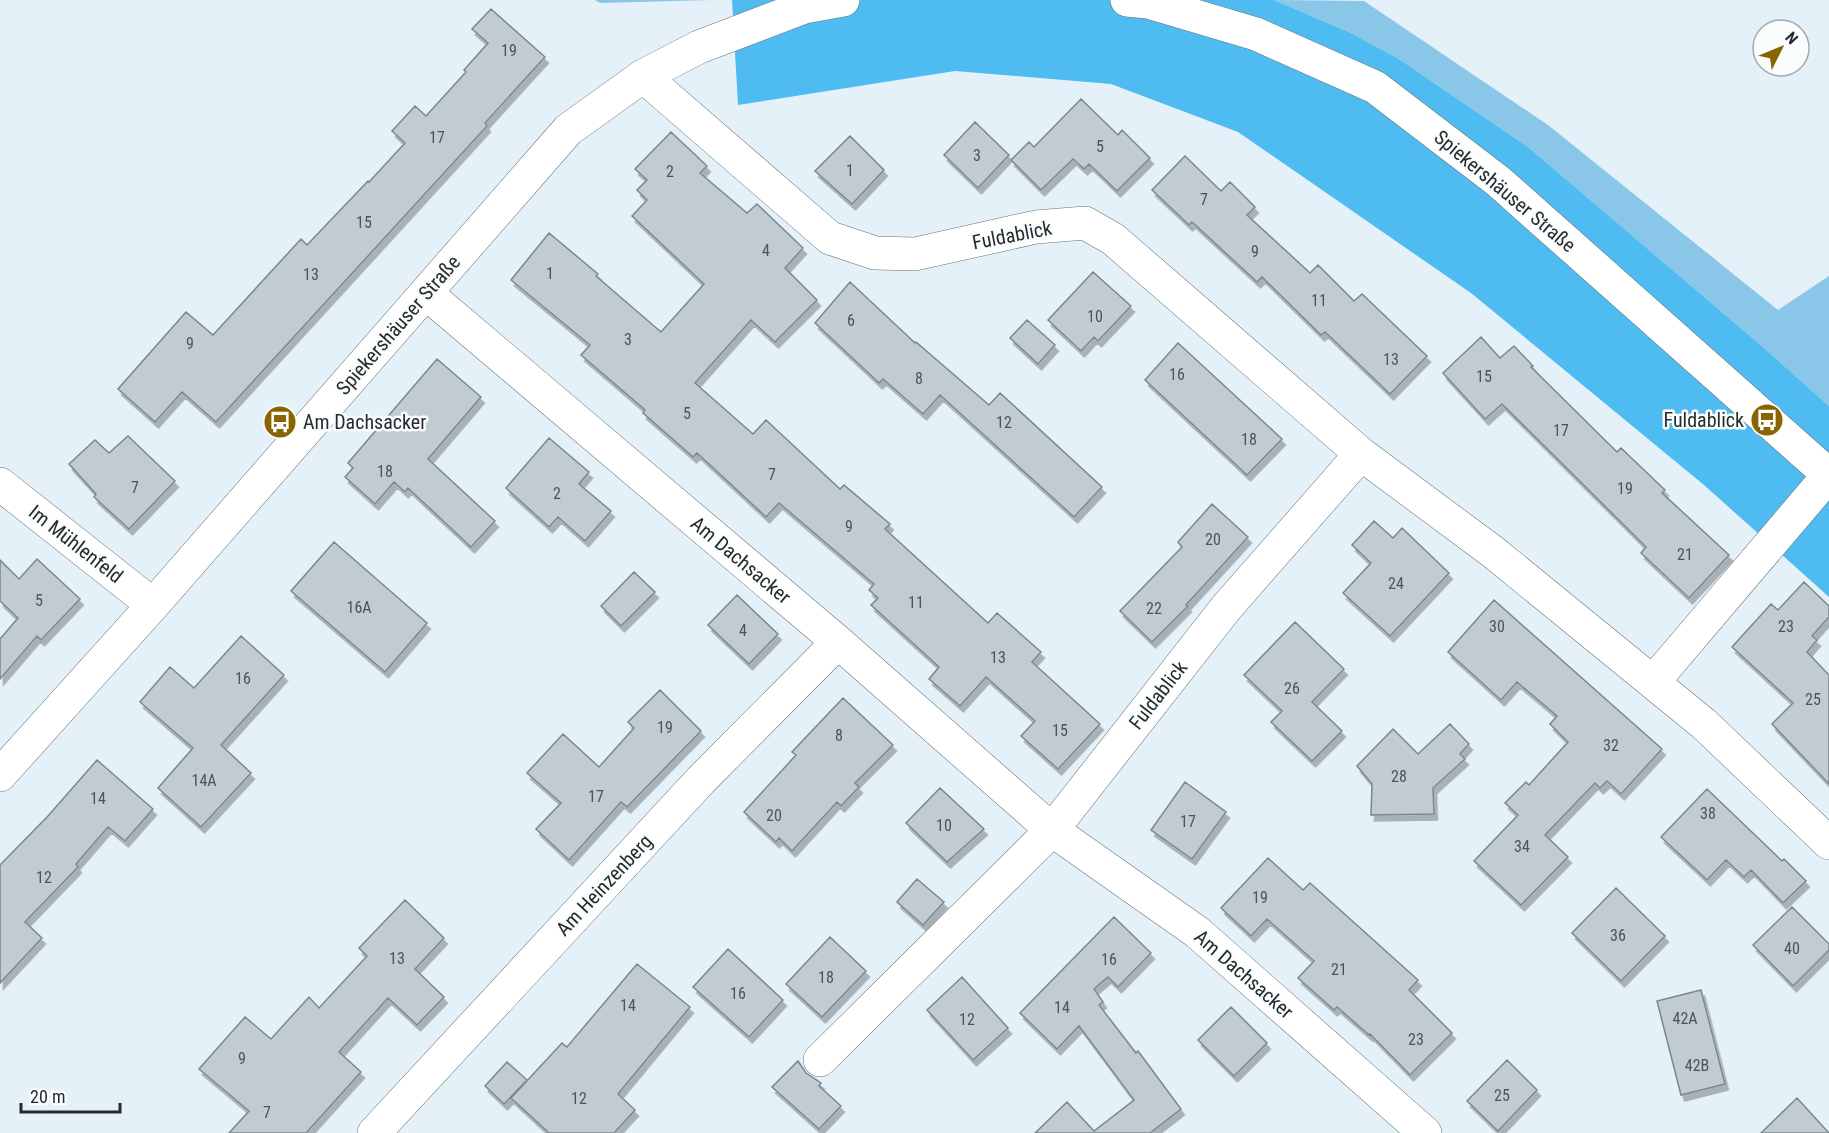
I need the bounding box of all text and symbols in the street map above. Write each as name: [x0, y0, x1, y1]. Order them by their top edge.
north arrow: [1751, 18, 1811, 78]
text: N: [1781, 28, 1802, 48]
house number: 19: [501, 41, 517, 60]
street label: Spiekershäuser Straße: [1429, 125, 1581, 257]
house number: 17: [429, 128, 445, 147]
house number: 5: [1096, 137, 1104, 156]
house number: 3: [973, 146, 981, 165]
house number: 1: [846, 161, 854, 180]
house number: 2: [666, 162, 674, 181]
house number: 7: [1200, 190, 1208, 209]
house number: 15: [356, 213, 372, 232]
street label: Fuldablick: [970, 216, 1054, 254]
house number: 4: [762, 241, 770, 260]
house number: 9: [1251, 242, 1259, 261]
street label: Spiekershäuser Straße: [331, 250, 465, 400]
house number: 1: [546, 264, 554, 283]
house number: 13: [303, 265, 319, 284]
house number: 11: [1311, 291, 1327, 310]
house number: 10: [1087, 307, 1103, 326]
house number: 6: [847, 311, 855, 330]
house number: 3: [624, 330, 632, 349]
house number: 9: [186, 334, 194, 353]
house number: 13: [1383, 350, 1399, 369]
house number: 16: [1169, 365, 1185, 384]
house number: 15: [1476, 367, 1492, 386]
house number: 8: [915, 369, 923, 388]
bus stop icon: Fuldablick: [1749, 402, 1785, 438]
bus stop icon: Am Dachsacker: [262, 404, 298, 440]
house number: 5: [683, 404, 691, 423]
place label: Fuldablick: [1664, 408, 1744, 432]
place label: Am Dachsacker: [303, 410, 426, 434]
house number: 12: [996, 413, 1012, 432]
house number: 17: [1553, 421, 1569, 440]
house number: 18: [1241, 430, 1257, 449]
house number: 18: [377, 462, 393, 481]
house number: 7: [768, 465, 776, 484]
house number: 7: [131, 478, 139, 497]
house number: 19: [1617, 479, 1633, 498]
house number: 2: [553, 484, 561, 503]
street label: Im Mühlenfeld: [24, 500, 128, 588]
street label: Am Dachsacker: [686, 511, 796, 609]
house number: 9: [845, 517, 853, 536]
house number: 20: [1205, 530, 1221, 549]
house number: 21: [1677, 545, 1693, 564]
house number: 24: [1388, 574, 1404, 593]
house number: 5: [35, 591, 43, 610]
house number: 11: [908, 593, 924, 612]
house number: 16A: [346, 598, 372, 617]
house number: 22: [1146, 599, 1162, 618]
house number: 30: [1489, 617, 1505, 636]
house number: 23: [1778, 617, 1794, 636]
house number: 4: [739, 621, 747, 640]
house number: 13: [990, 648, 1006, 667]
street label: Fuldablick: [1124, 656, 1192, 734]
house number: 16: [235, 669, 251, 688]
house number: 26: [1284, 679, 1300, 698]
house number: 25: [1805, 690, 1821, 709]
house number: 19: [657, 718, 673, 737]
house number: 15: [1052, 721, 1068, 740]
house number: 8: [835, 726, 843, 745]
house number: 32: [1603, 736, 1619, 755]
house number: 28: [1391, 767, 1407, 786]
house number: 14A: [191, 771, 217, 790]
house number: 17: [588, 787, 604, 806]
house number: 14: [90, 789, 106, 808]
house number: 38: [1700, 804, 1716, 823]
house number: 20: [766, 806, 782, 825]
house number: 17: [1180, 812, 1196, 831]
house number: 10: [936, 816, 952, 835]
street label: Am Heinzenberg: [551, 829, 657, 941]
house number: 34: [1514, 837, 1530, 856]
house number: 12: [36, 868, 52, 887]
house number: 19: [1252, 888, 1268, 907]
street label: Am Dachsacker: [1190, 924, 1298, 1024]
house number: 36: [1610, 926, 1626, 945]
house number: 40: [1784, 939, 1800, 958]
house number: 13: [389, 949, 405, 968]
house number: 16: [1101, 950, 1117, 969]
house number: 21: [1331, 960, 1347, 979]
house number: 18: [818, 968, 834, 987]
house number: 16: [730, 984, 746, 1003]
house number: 14: [620, 996, 636, 1015]
house number: 14: [1054, 998, 1070, 1017]
house number: 42A: [1672, 1009, 1698, 1028]
house number: 12: [959, 1010, 975, 1029]
house number: 23: [1408, 1030, 1424, 1049]
house number: 9: [238, 1049, 246, 1068]
house number: 42B: [1685, 1056, 1709, 1075]
scale bar: [21, 1076, 120, 1114]
text: 20 m: [30, 1086, 65, 1107]
house number: 25: [1494, 1086, 1510, 1105]
house number: 12: [571, 1089, 587, 1108]
house number: 7: [263, 1103, 271, 1122]

